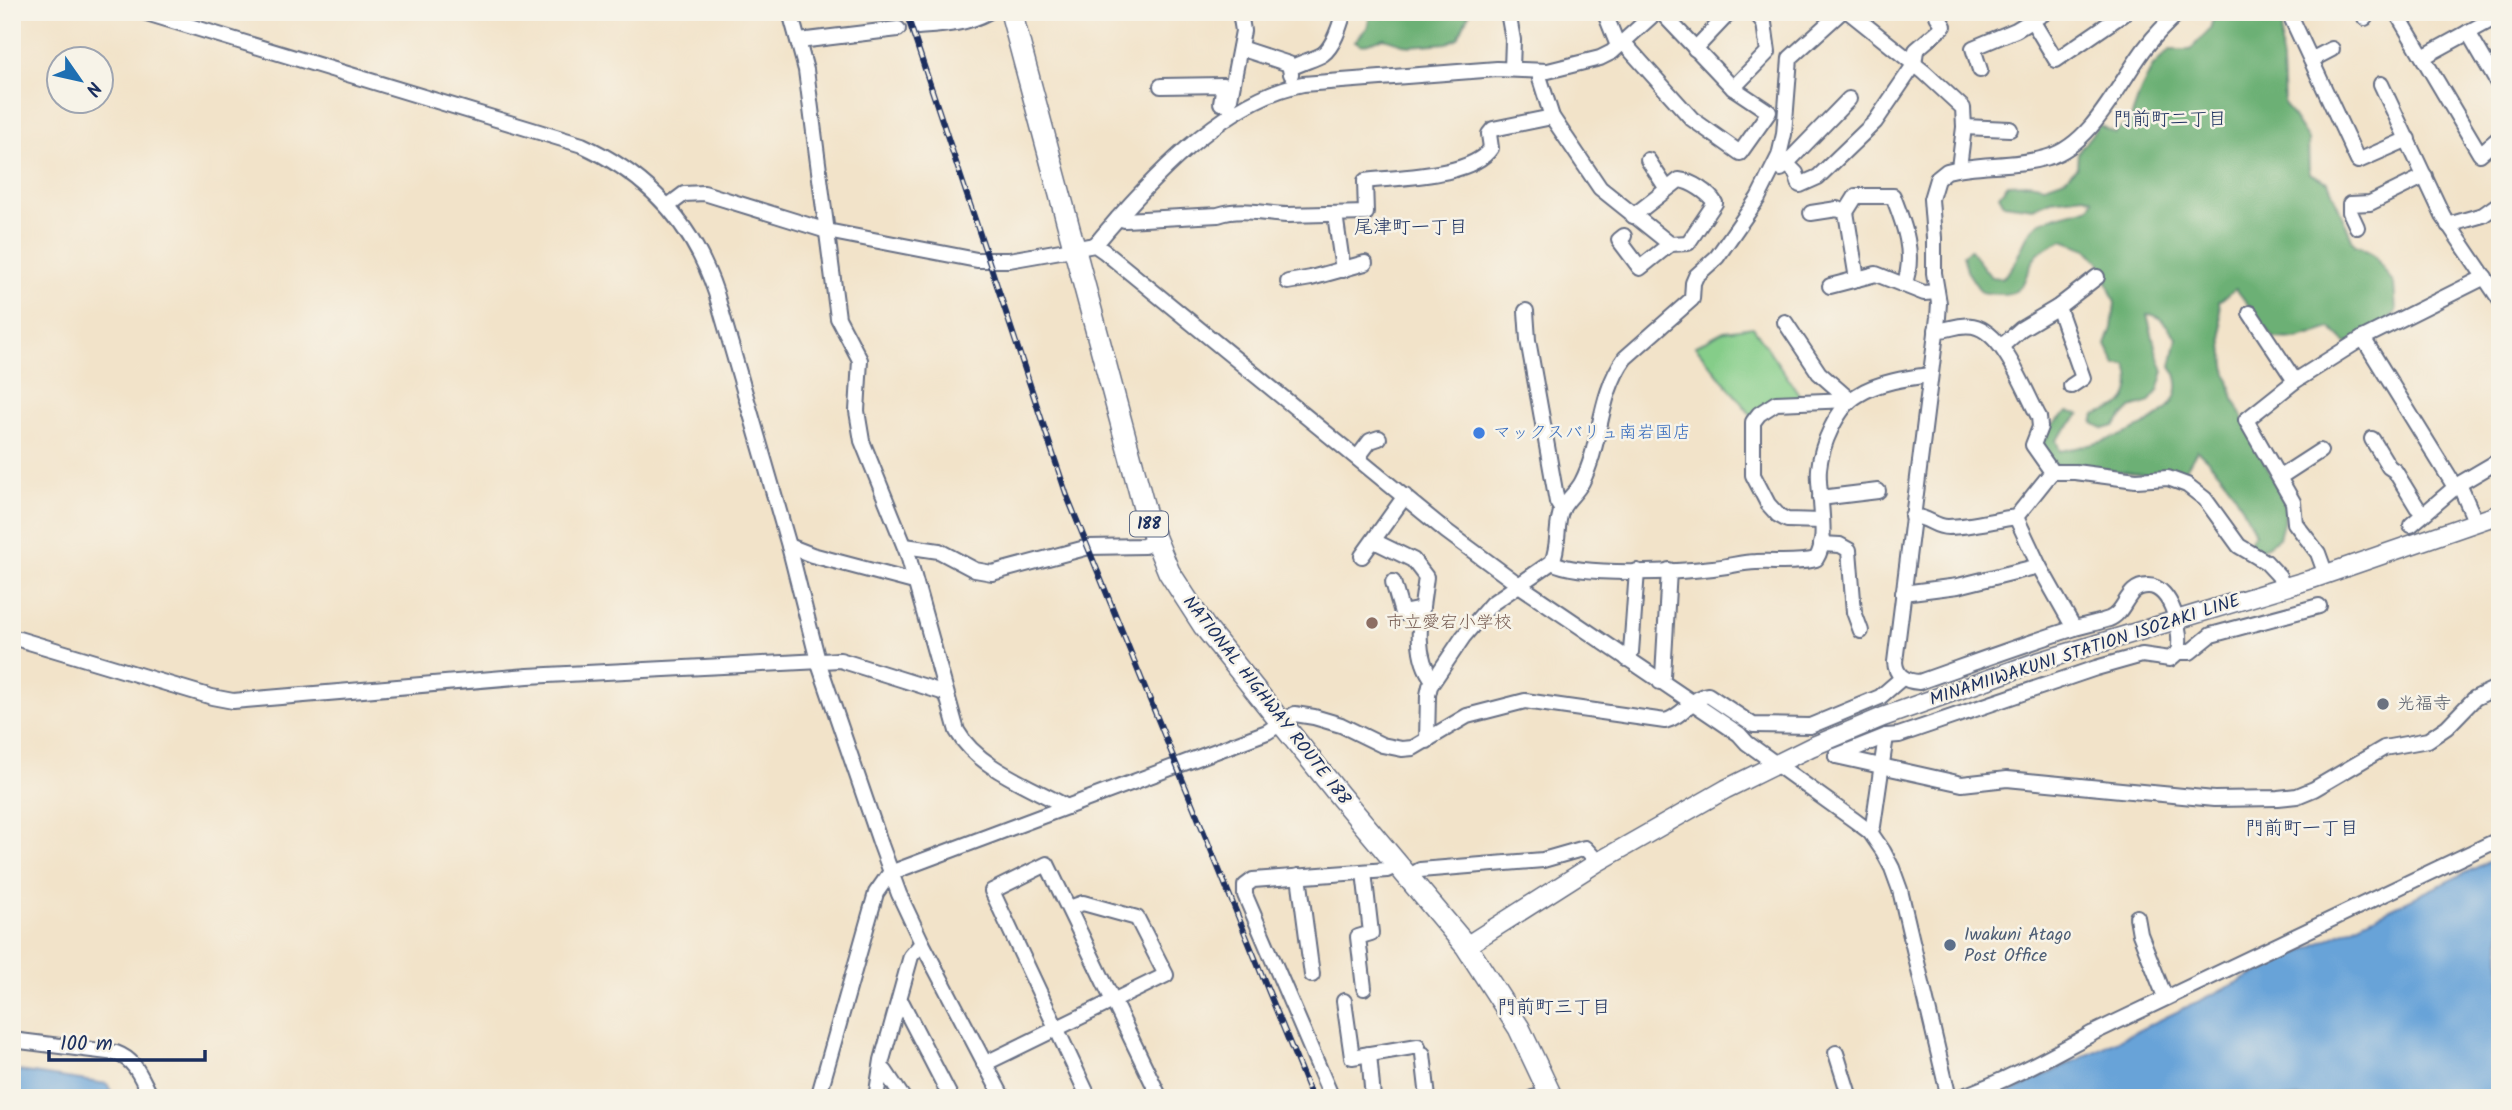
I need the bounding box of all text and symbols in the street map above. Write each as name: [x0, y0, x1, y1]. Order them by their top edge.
north arrow: [46, 46, 116, 116]
text: N: [77, 75, 108, 102]
district label: 門前町二丁目: [2113, 105, 2227, 135]
district label: 尾津町一丁目: [1354, 213, 1468, 243]
place label: マックスバリュ南岩国店: [1493, 419, 1691, 448]
marker: マックスバリュ南岩国店: [1471, 425, 1487, 441]
road number: 188: [1130, 512, 1168, 537]
street label: MINAMIIWAKUNI STATION ISOZAKI LINE: [1926, 587, 2245, 715]
street label: NATIONAL HIGHWAY ROUTE 188: [1175, 590, 1358, 812]
place label: 市立愛宕小学校: [1386, 609, 1512, 638]
marker: 市立愛宕小学校: [1364, 615, 1380, 631]
place label: 光福寺: [2397, 690, 2451, 719]
marker: 光福寺: [2375, 696, 2391, 712]
district label: 門前町一丁目: [2245, 814, 2359, 844]
place label: Iwakuni Atago Post Office: [1964, 921, 2071, 971]
marker: Iwakuni Atago Post Office: [1942, 937, 1958, 953]
district label: 門前町三丁目: [1497, 993, 1611, 1023]
scale bar: [49, 1019, 205, 1063]
text: 100 m: [60, 1028, 113, 1061]

